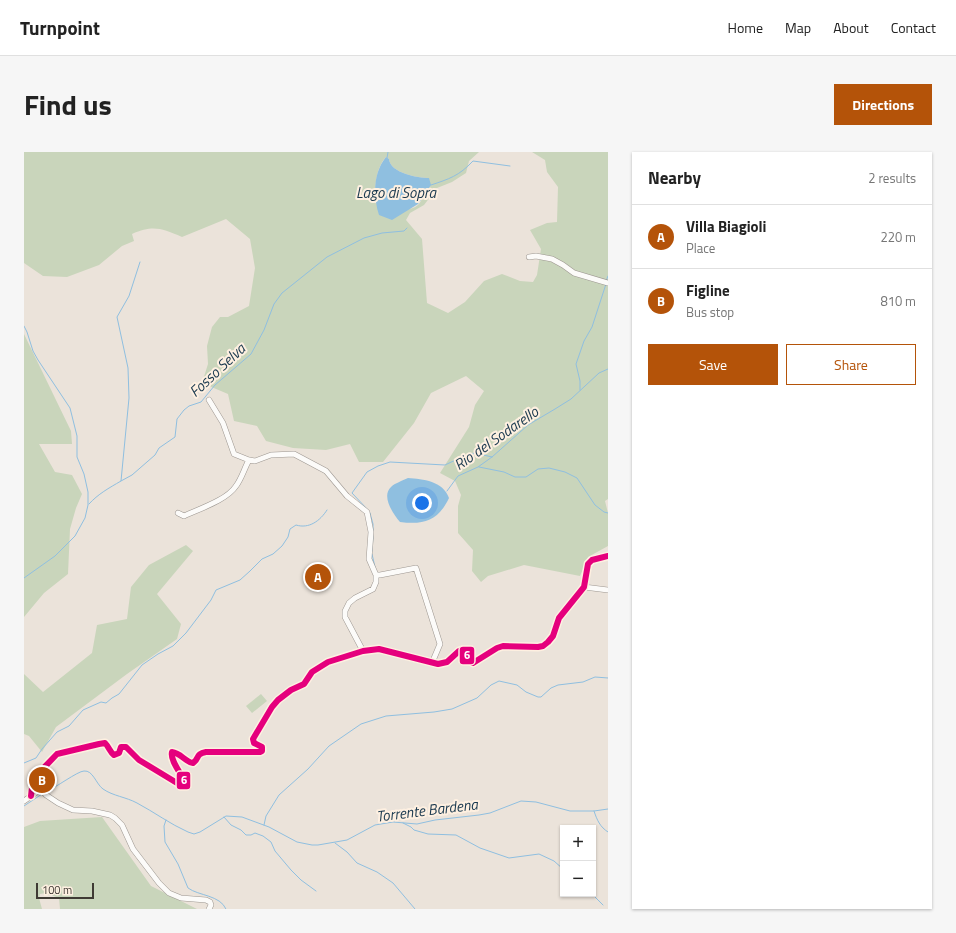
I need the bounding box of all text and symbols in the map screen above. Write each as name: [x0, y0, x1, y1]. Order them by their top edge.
text: Turnpoint: [20, 13, 100, 42]
text: Home: [728, 17, 763, 38]
text: Map: [785, 17, 811, 38]
text: About: [833, 17, 869, 38]
text: Contact: [891, 17, 936, 38]
text: Find us: [24, 83, 112, 126]
button: Directions: [834, 84, 932, 125]
text: Nearby: [648, 165, 701, 191]
text: 2 results: [868, 168, 916, 188]
water label: Lago di Sopra: [356, 181, 437, 204]
text: Villa Biagioli: [686, 215, 766, 238]
text: A: [657, 227, 665, 247]
text: 220 m: [880, 227, 916, 247]
text: Place: [686, 238, 715, 258]
text: Figline: [686, 279, 730, 302]
text: B: [657, 291, 665, 311]
text: 810 m: [880, 291, 916, 311]
text: Bus stop: [686, 302, 734, 322]
water label: Fosso Selva: [184, 337, 251, 402]
button: Save: [648, 344, 778, 385]
button: Share: [786, 344, 916, 385]
water label: Rio del Sodarello: [449, 400, 543, 476]
your location: [412, 493, 432, 513]
pin: A: [305, 562, 331, 592]
line badge: 6: [459, 646, 475, 665]
text: 6: [464, 647, 470, 663]
pin: B: [29, 765, 55, 795]
line badge: 6: [176, 771, 191, 790]
text: 6: [181, 772, 187, 788]
water label: Torrente Bardena: [375, 792, 481, 828]
map controls: [560, 825, 596, 897]
button: +: [560, 825, 596, 861]
button: −: [560, 861, 596, 897]
scale bar: [36, 881, 94, 900]
text: 100 m: [42, 882, 72, 898]

